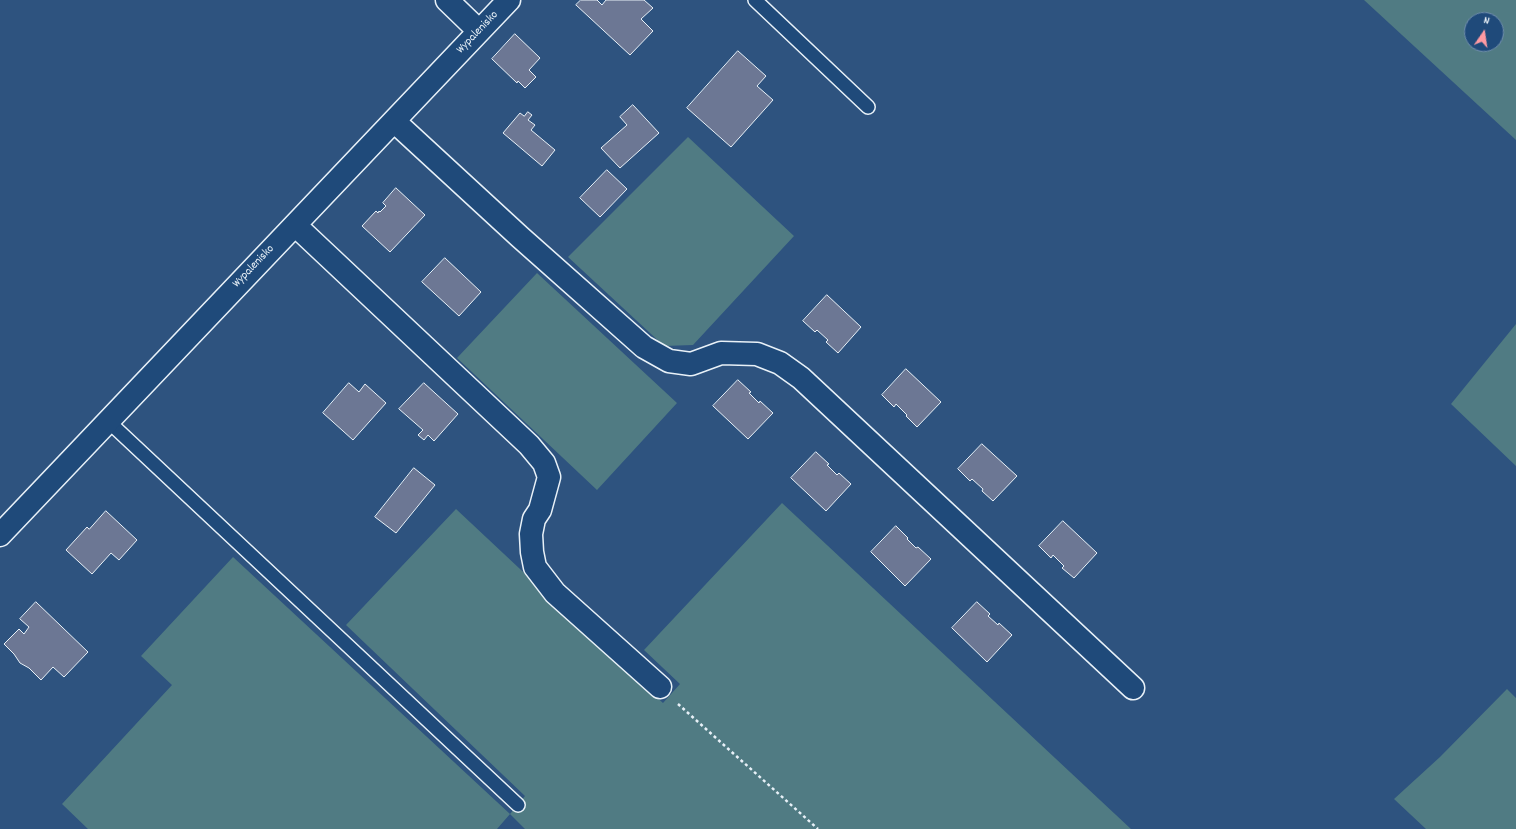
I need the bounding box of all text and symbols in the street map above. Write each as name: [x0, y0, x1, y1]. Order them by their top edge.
street label: Wypalenisko: [454, 9, 502, 57]
north arrow: [1464, 12, 1504, 52]
text: N: [1482, 13, 1491, 30]
street label: Wypalenisko: [230, 243, 278, 291]

